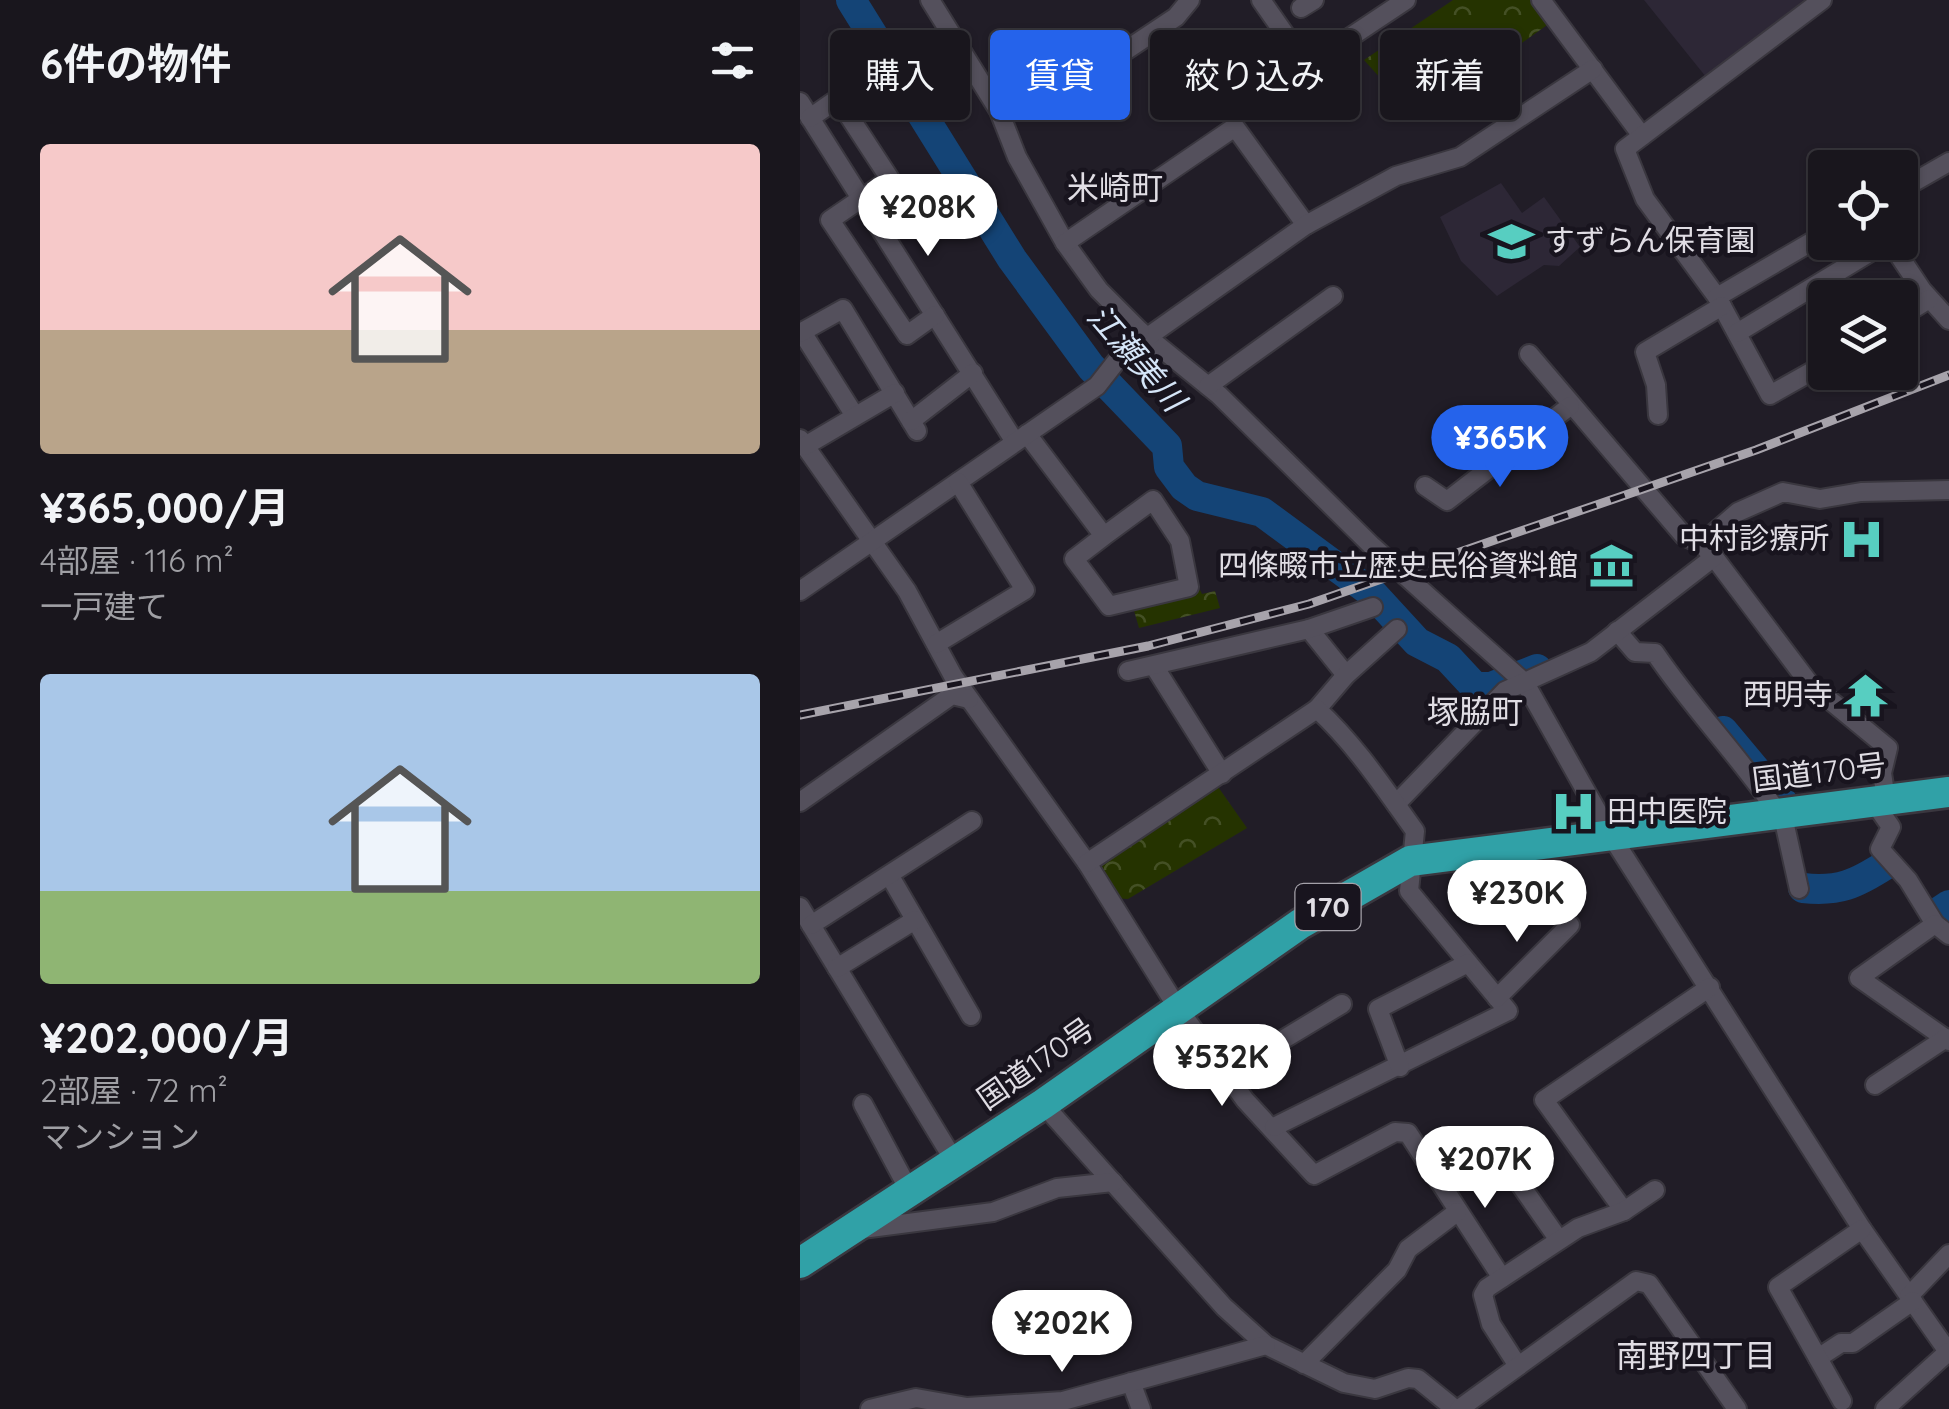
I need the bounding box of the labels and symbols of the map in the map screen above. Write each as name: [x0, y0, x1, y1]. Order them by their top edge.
district label: 米崎町: [1067, 167, 1163, 207]
pin: ¥208K: [858, 174, 998, 259]
school or university icon: すずらん保育園: [1488, 217, 1536, 265]
place label: すずらん保育園: [1545, 221, 1755, 259]
water label: 江瀬美川: [1080, 296, 1196, 421]
pin: ¥365K: [1430, 405, 1570, 490]
hospital icon: 中村診療所: [1838, 515, 1886, 563]
place label: 中村診療所: [1679, 519, 1829, 557]
museum icon: 四條畷市立歴史民俗資料館: [1587, 542, 1635, 590]
place label: 四條畷市立歴史民俗資料館: [1218, 546, 1578, 584]
temple icon: 西明寺: [1842, 671, 1890, 719]
place label: 西明寺: [1743, 675, 1833, 713]
district label: 塚脇町: [1427, 691, 1523, 731]
street label: 国道170号: [1750, 745, 1888, 799]
hospital icon: 田中医院: [1550, 788, 1598, 836]
place label: 田中医院: [1607, 792, 1727, 830]
pin: ¥230K: [1447, 860, 1587, 945]
road number: 170: [1296, 884, 1360, 930]
street label: 国道170号: [970, 1009, 1101, 1117]
pin: ¥532K: [1152, 1024, 1292, 1109]
pin: ¥207K: [1415, 1126, 1555, 1211]
pin: ¥202K: [992, 1290, 1132, 1375]
district label: 南野四丁目: [1616, 1335, 1776, 1375]

